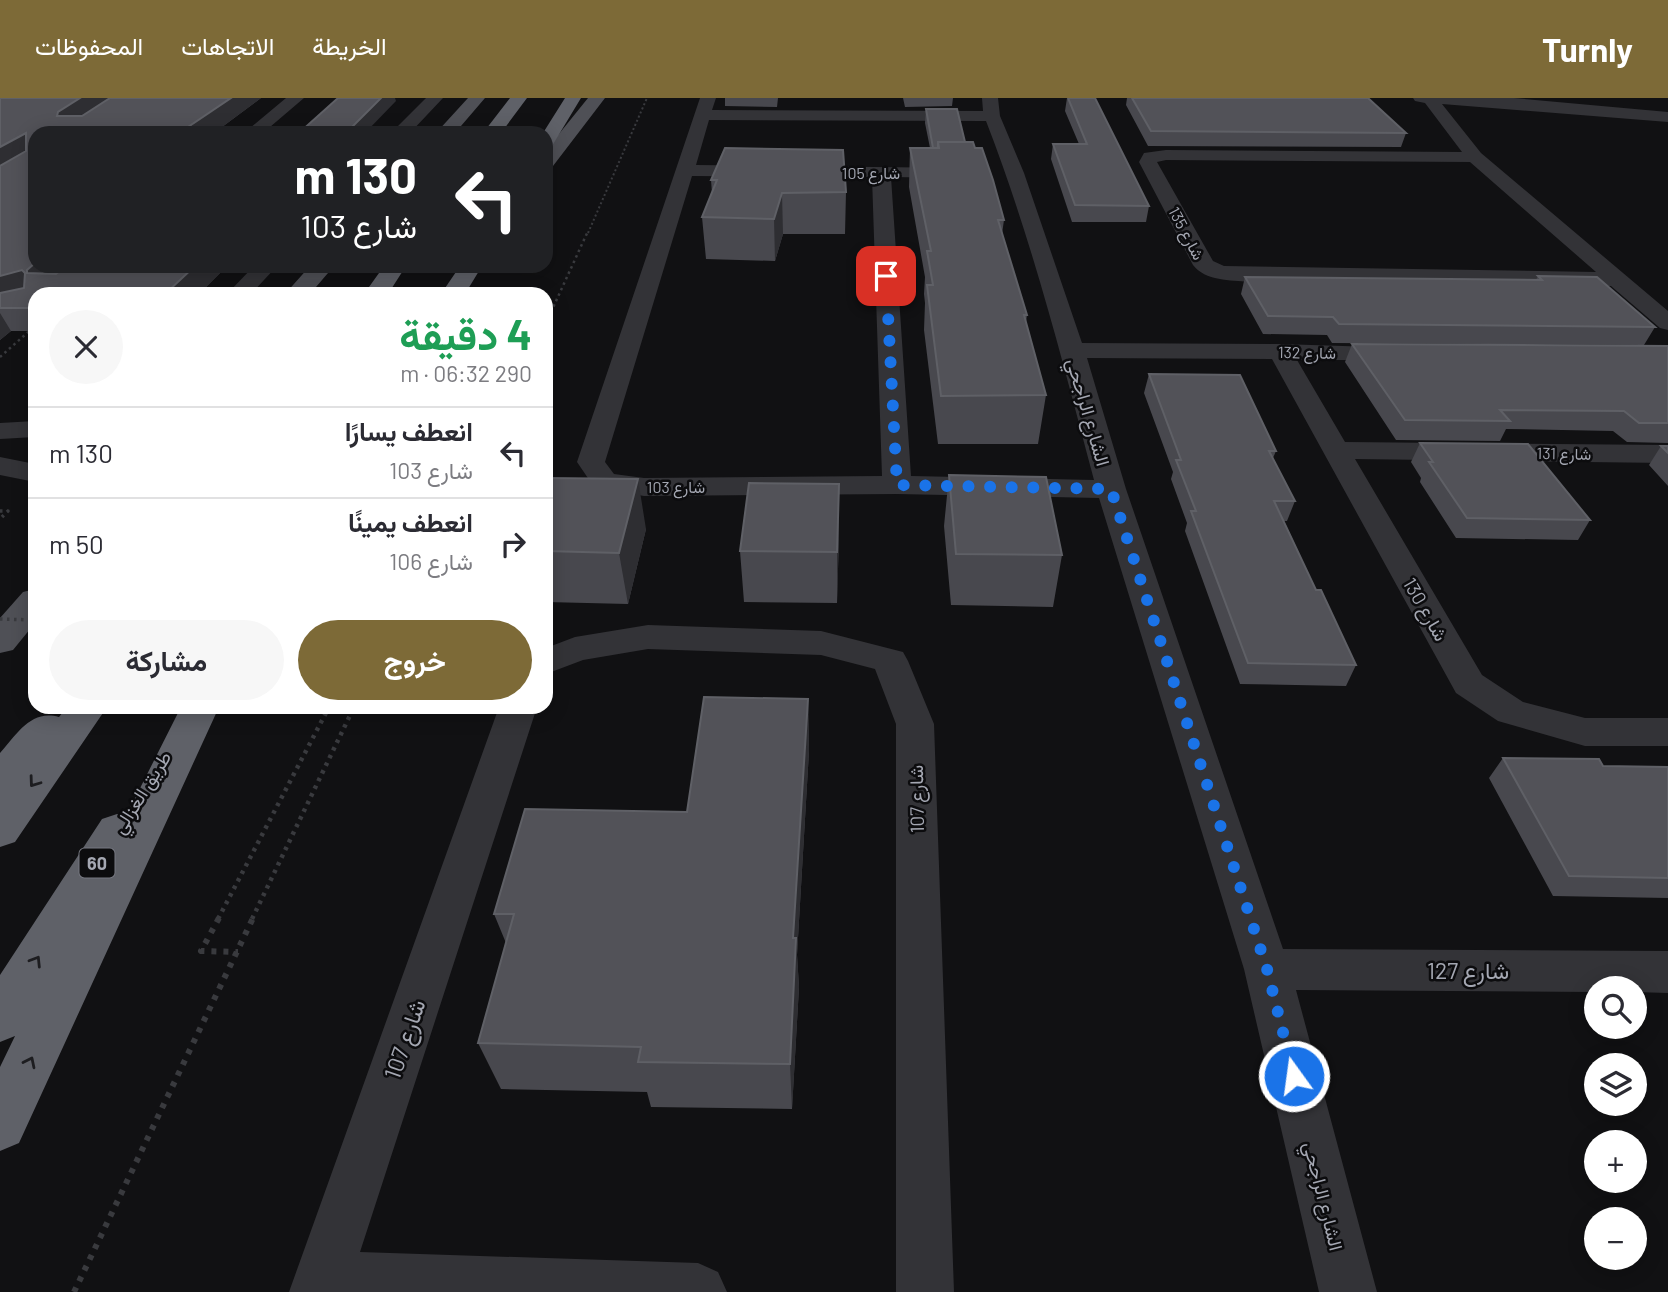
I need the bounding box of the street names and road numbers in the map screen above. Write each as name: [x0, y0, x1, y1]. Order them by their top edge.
street label: شارع 105: [842, 163, 900, 185]
street label: شارع 135: [1162, 203, 1209, 264]
street label: شارع 132: [1278, 342, 1336, 365]
street label: الشارع الراجحي: [1058, 355, 1115, 470]
street label: شارع 131: [1536, 443, 1592, 466]
street label: شارع 103: [647, 477, 705, 499]
street label: شارع 130: [1397, 573, 1453, 646]
street label: طريق الغزالي: [107, 746, 180, 840]
street label: شارع 107: [904, 765, 930, 833]
road number: 60: [80, 848, 114, 878]
street label: شارع 127: [1427, 956, 1509, 987]
street label: شارع 107: [377, 995, 434, 1084]
street label: الشارع الراجحي: [1295, 1139, 1349, 1254]

